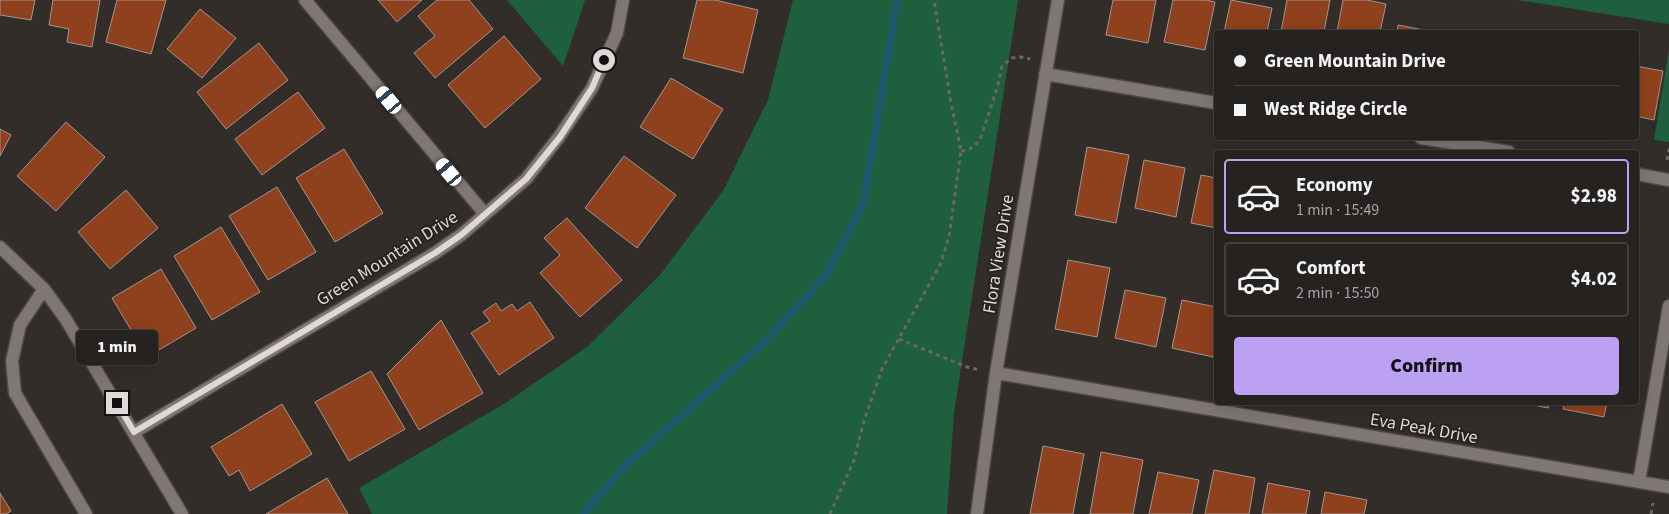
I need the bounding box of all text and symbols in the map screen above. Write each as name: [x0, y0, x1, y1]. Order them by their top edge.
text: Green Mountain Drive: [1264, 48, 1446, 75]
route start: [593, 49, 615, 71]
car: [373, 84, 404, 116]
text: West Ridge Circle: [1264, 96, 1407, 123]
car: [433, 156, 464, 188]
text: Economy: [1296, 172, 1373, 199]
icon: car: [1236, 174, 1281, 219]
text: $2.98: [1571, 183, 1617, 210]
street label: Flora View Drive: [977, 193, 1020, 315]
text: 1 min · 15:49: [1296, 199, 1379, 221]
street label: Green Mountain Drive: [312, 205, 463, 312]
text: Comfort: [1296, 255, 1366, 282]
icon: car: [1236, 257, 1281, 302]
text: $4.02: [1571, 266, 1617, 293]
text: 2 min · 15:50: [1296, 282, 1379, 304]
callout: 1 min: [76, 330, 158, 366]
text: 1 min: [97, 336, 137, 358]
button: Confirm: [1234, 337, 1619, 395]
route end: [106, 392, 128, 414]
street label: Eva Peak Drive: [1368, 407, 1480, 450]

